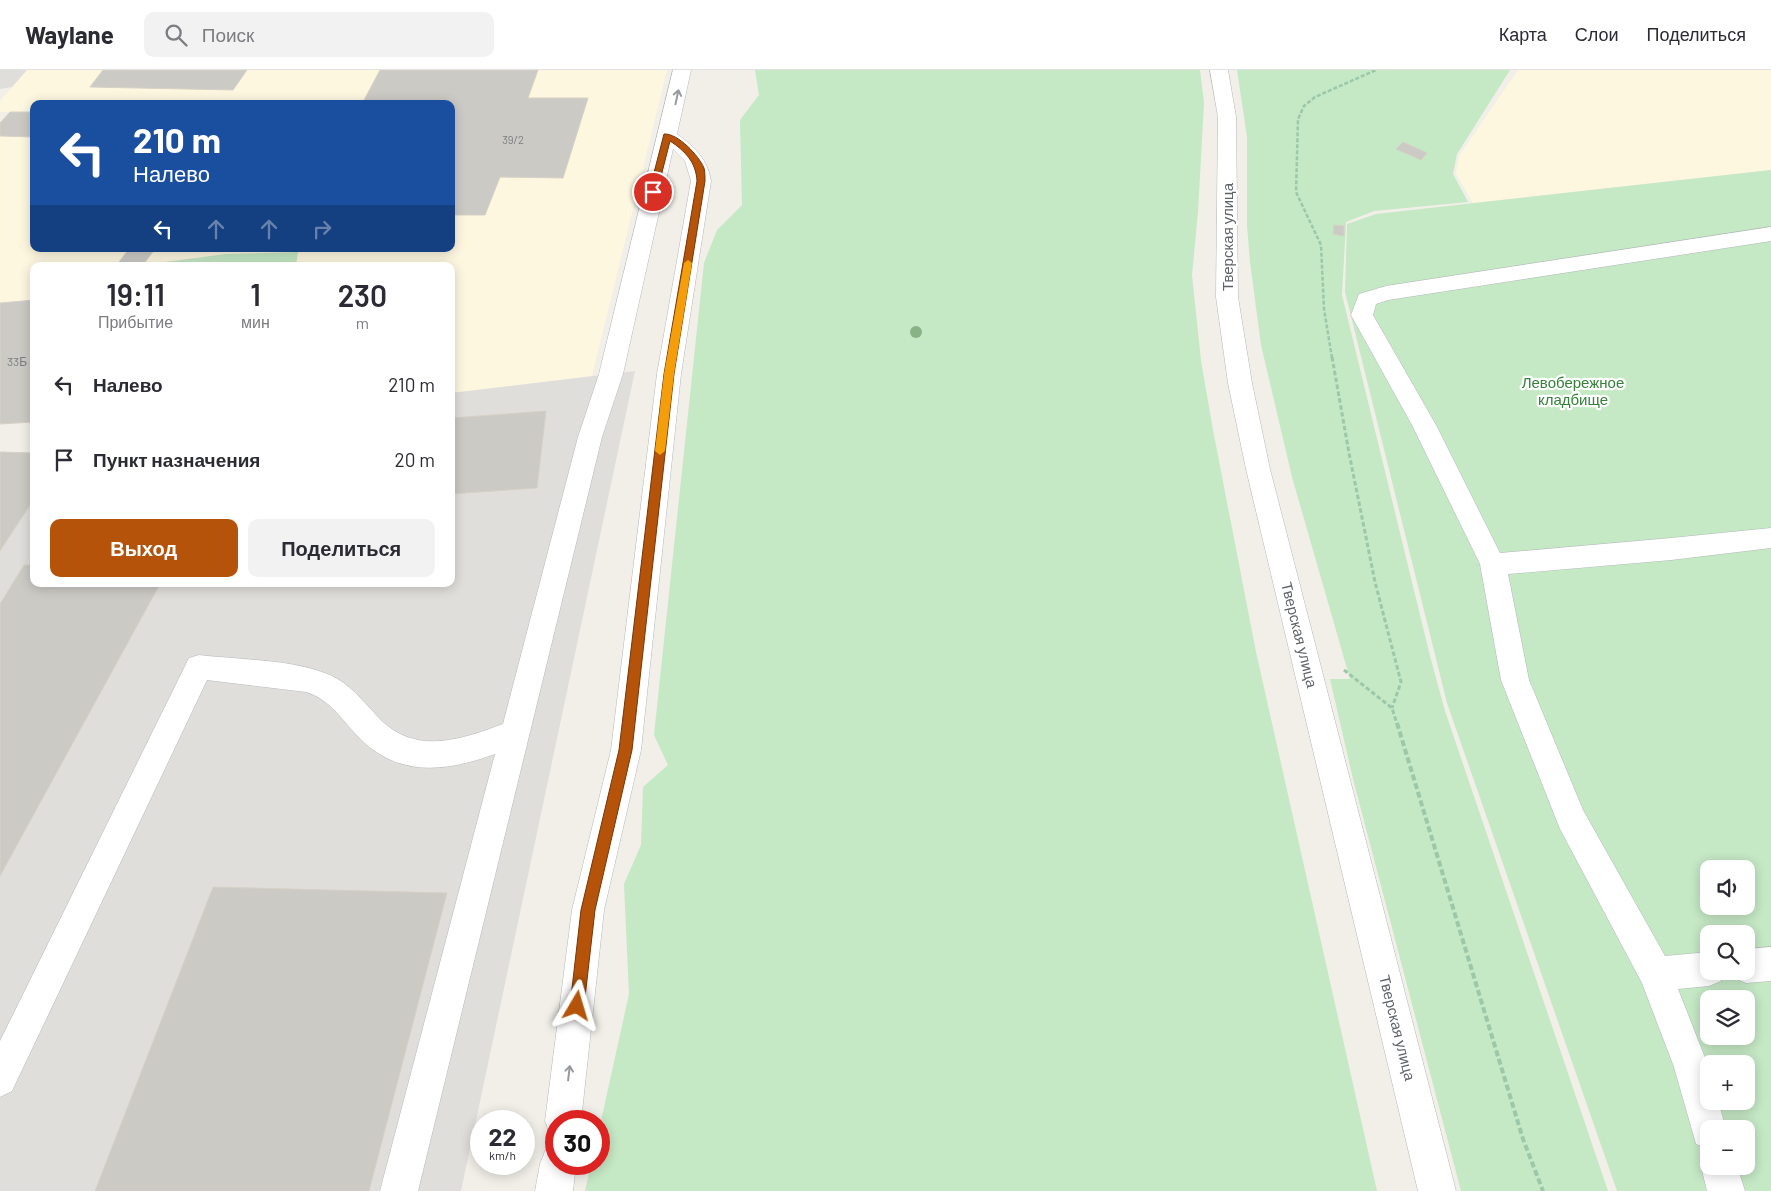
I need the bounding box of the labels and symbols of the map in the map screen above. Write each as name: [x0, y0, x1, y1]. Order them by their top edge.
one-way arrow: [673, 89, 682, 105]
house number: 39/2: [502, 133, 524, 146]
pin: [632, 171, 674, 213]
street label: Тверская улица: [1218, 182, 1236, 291]
house number: 33Б: [7, 354, 27, 368]
park label: Левобережное кладбище: [1522, 373, 1624, 408]
street label: Тверская улица: [1278, 580, 1322, 690]
street label: Тверская улица: [1376, 973, 1420, 1083]
position arrow: [550, 979, 602, 1031]
one-way arrow: [564, 1065, 574, 1081]
speed limit sign: 30: [545, 1110, 610, 1175]

